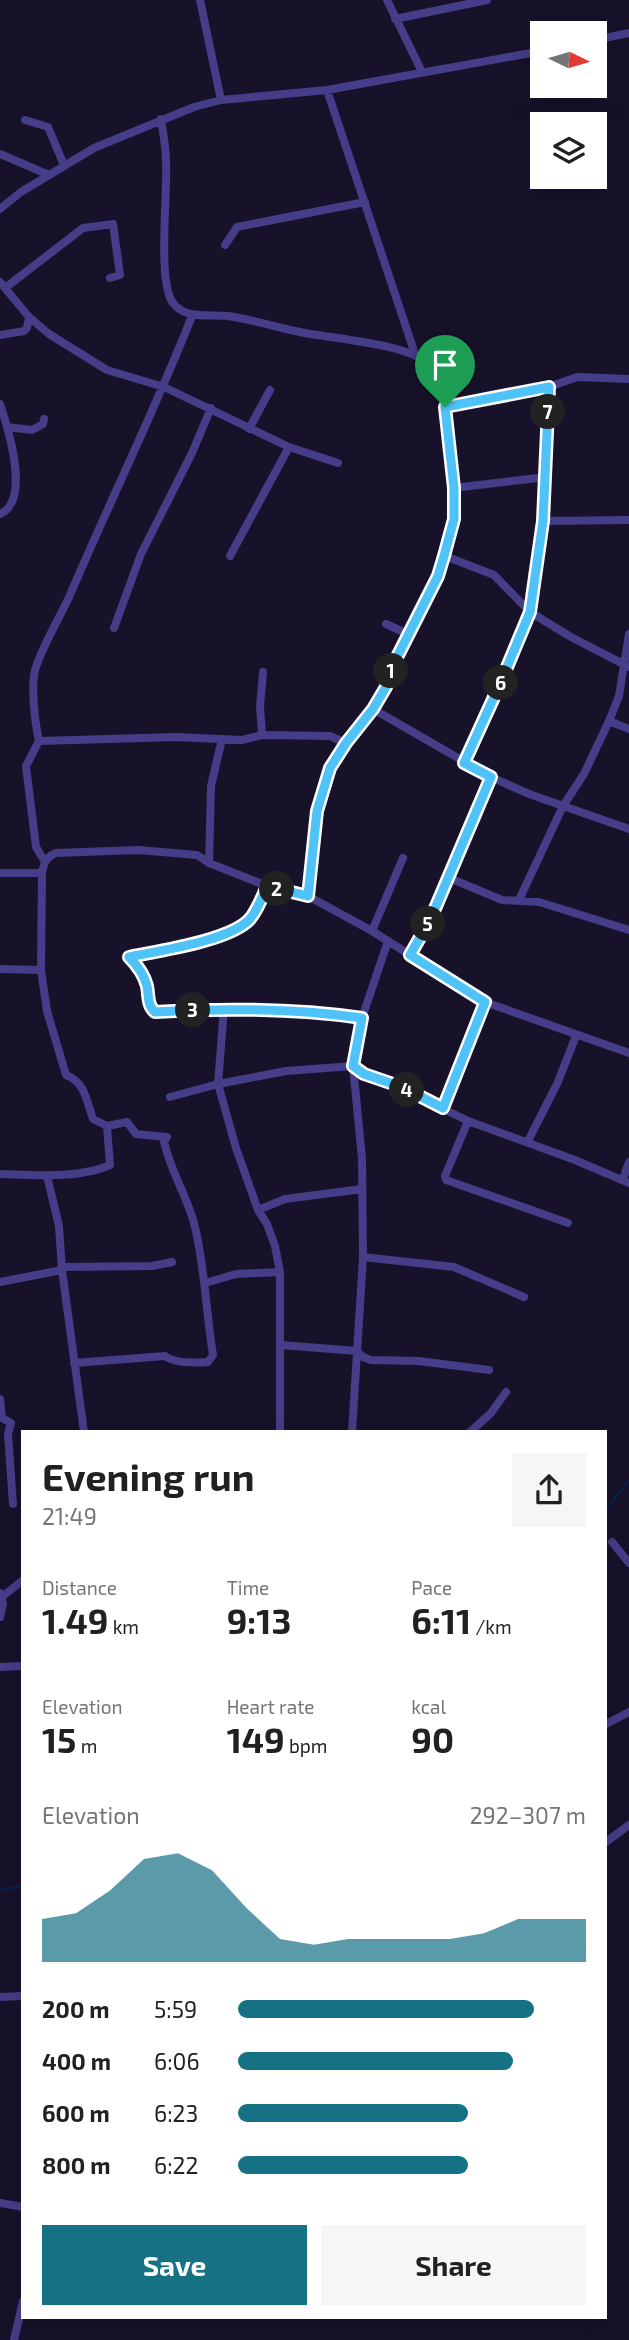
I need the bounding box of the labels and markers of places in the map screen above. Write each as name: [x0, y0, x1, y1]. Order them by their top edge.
pin: [415, 335, 475, 407]
pin: 7: [530, 394, 566, 430]
pin: 1: [374, 654, 408, 688]
pin: 6: [484, 666, 518, 700]
pin: 2: [260, 872, 294, 906]
pin: 5: [410, 906, 446, 942]
pin: 3: [176, 992, 210, 1028]
pin: 4: [390, 1072, 424, 1108]

